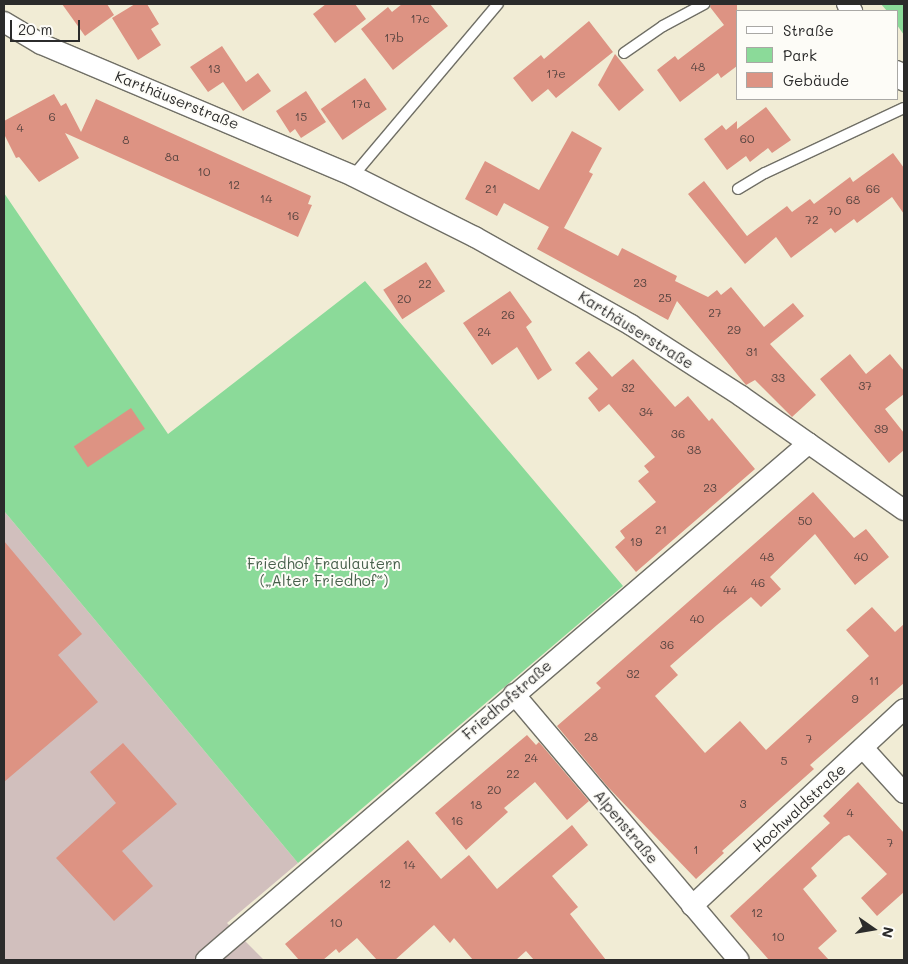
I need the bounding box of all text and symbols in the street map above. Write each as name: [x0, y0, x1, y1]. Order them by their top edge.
scale bar: [12, 10, 82, 42]
legend: [736, 10, 898, 100]
house number: 17c: [410, 12, 430, 26]
text: 20 m: [18, 19, 52, 39]
text: Straße: [783, 20, 834, 40]
house number: 17b: [384, 31, 404, 45]
text: Park: [783, 45, 817, 65]
house number: 48: [691, 60, 705, 74]
house number: 13: [208, 62, 220, 76]
street label: Karthäuserstraße: [112, 67, 242, 133]
house number: 17e: [546, 67, 566, 81]
text: Gebäude: [783, 70, 849, 90]
house number: 17a: [351, 97, 371, 111]
house number: 6: [48, 110, 56, 124]
house number: 15: [295, 110, 307, 124]
house number: 4: [16, 121, 24, 135]
house number: 60: [740, 132, 754, 146]
house number: 8: [122, 133, 130, 147]
house number: 8a: [165, 150, 179, 164]
house number: 10: [198, 165, 210, 179]
house number: 12: [228, 178, 240, 192]
house number: 21: [485, 182, 497, 196]
house number: 66: [866, 182, 880, 196]
house number: 14: [260, 192, 272, 206]
house number: 68: [846, 193, 860, 207]
house number: 70: [827, 204, 841, 218]
house number: 16: [287, 209, 299, 223]
house number: 72: [805, 213, 819, 227]
house number: 23: [633, 276, 647, 290]
house number: 22: [418, 277, 432, 291]
street label: Karthäuserstraße: [575, 287, 697, 373]
house number: 25: [658, 291, 672, 305]
house number: 20: [397, 292, 411, 306]
house number: 27: [708, 306, 722, 320]
house number: 26: [501, 308, 515, 322]
house number: 29: [727, 323, 741, 337]
house number: 24: [477, 325, 491, 339]
house number: 31: [746, 345, 758, 359]
house number: 33: [771, 371, 785, 385]
house number: 37: [858, 379, 872, 393]
house number: 32: [621, 381, 635, 395]
house number: 34: [639, 405, 653, 419]
house number: 39: [874, 422, 888, 436]
house number: 36: [671, 427, 685, 441]
house number: 38: [687, 443, 701, 457]
house number: 23: [703, 481, 717, 495]
house number: 50: [798, 514, 812, 528]
house number: 21: [655, 523, 667, 537]
house number: 19: [630, 535, 642, 549]
house number: 48: [760, 550, 774, 564]
house number: 40: [854, 550, 868, 564]
park label: Friedhof Fraulautern („Alter Friedhof“): [247, 554, 401, 589]
house number: 46: [751, 576, 765, 590]
house number: 44: [723, 583, 737, 597]
house number: 40: [690, 612, 704, 626]
house number: 36: [660, 638, 674, 652]
street label: Friedhofstraße: [459, 656, 555, 744]
house number: 32: [626, 667, 640, 681]
house number: 11: [869, 674, 879, 688]
house number: 9: [851, 692, 859, 706]
house number: 28: [584, 730, 598, 744]
house number: 7: [806, 732, 812, 746]
house number: 24: [524, 751, 538, 765]
house number: 5: [781, 754, 787, 768]
street label: Hochwaldstraße: [749, 760, 849, 856]
house number: 22: [506, 767, 520, 781]
house number: 20: [487, 783, 501, 797]
street label: Alpenstraße: [590, 787, 662, 867]
house number: 3: [739, 797, 747, 811]
house number: 18: [470, 798, 482, 812]
house number: 4: [846, 806, 854, 820]
house number: 16: [451, 814, 463, 828]
house number: 7: [887, 836, 893, 850]
house number: 1: [693, 843, 699, 857]
house number: 14: [403, 858, 415, 872]
house number: 12: [379, 877, 391, 891]
north arrow: [848, 904, 898, 954]
house number: 12: [751, 906, 763, 920]
house number: 10: [330, 916, 342, 930]
text: N: [878, 925, 899, 940]
house number: 10: [772, 930, 784, 944]

